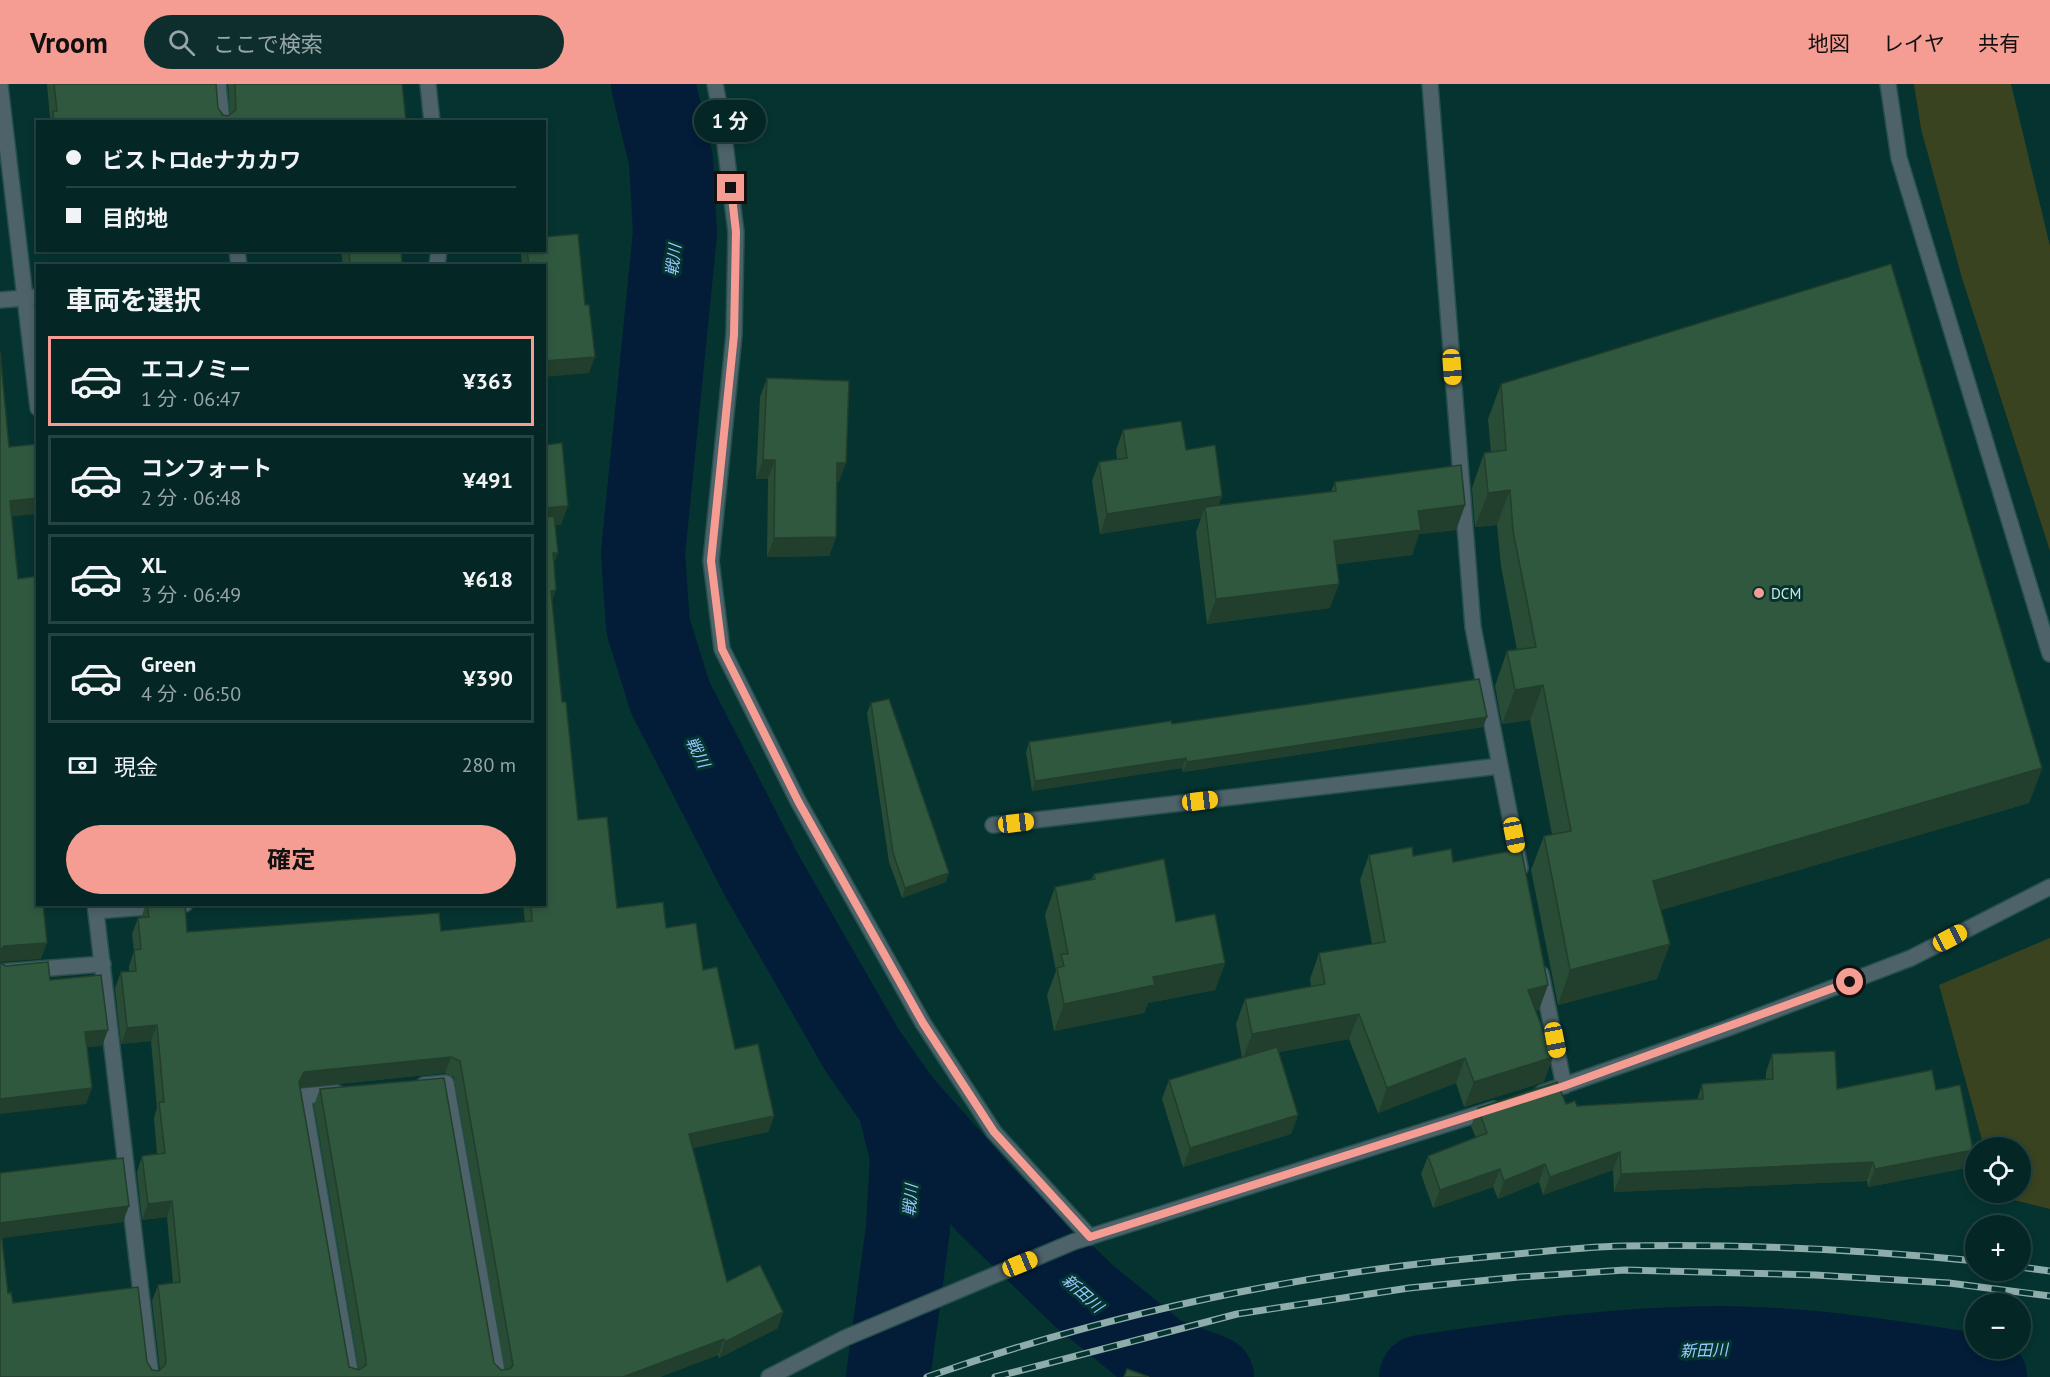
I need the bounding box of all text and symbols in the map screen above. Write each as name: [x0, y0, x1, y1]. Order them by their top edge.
search box: [144, 15, 564, 69]
text: Vroom: [30, 24, 108, 61]
icon: search: [165, 26, 198, 59]
text: ここで検索: [213, 30, 323, 58]
text: 地図: [1808, 30, 1850, 57]
text: レイヤ: [1883, 30, 1945, 57]
text: 共有: [1978, 30, 2020, 57]
callout: 1 分: [695, 101, 767, 143]
text: 1 分: [712, 108, 748, 134]
text: ビストロdeナカカワ: [102, 146, 301, 174]
route end: [717, 174, 744, 201]
text: 目的地: [102, 204, 168, 232]
water label: 戦川: [661, 241, 685, 277]
text: 車両を選択: [66, 283, 201, 317]
car: [1442, 348, 1462, 386]
icon: car: [69, 354, 123, 408]
text: エコノミー: [141, 355, 251, 383]
text: ¥363: [463, 367, 513, 395]
text: 1 分 · 06:47: [141, 386, 241, 412]
icon: car: [69, 453, 123, 507]
text: コンフォート: [141, 454, 272, 482]
text: ¥491: [463, 466, 513, 494]
text: 2 分 · 06:48: [141, 485, 241, 511]
text: XL: [141, 551, 166, 579]
icon: car: [69, 552, 123, 606]
text: ¥618: [463, 565, 513, 593]
text: 3 分 · 06:49: [141, 582, 241, 608]
place label: DCM: [1771, 584, 1801, 603]
marker: DCM: [1752, 586, 1766, 600]
text: Green: [141, 650, 196, 678]
icon: car: [69, 651, 123, 705]
text: ¥390: [463, 664, 513, 692]
text: 4 分 · 06:50: [141, 681, 241, 707]
water label: 戦川: [682, 733, 715, 773]
icon: cash: [66, 749, 99, 782]
text: 280 m: [462, 752, 516, 778]
text: 現金: [114, 753, 158, 781]
car: [1181, 790, 1219, 812]
car: [997, 812, 1035, 834]
car: [1502, 816, 1526, 854]
button: 確定: [66, 825, 516, 894]
car: [1930, 922, 1970, 954]
route start: [1836, 968, 1863, 995]
car: [1543, 1021, 1567, 1059]
map controls: [1965, 1137, 2031, 1359]
button: locate: [1965, 1137, 2031, 1203]
water label: 戦川: [899, 1181, 921, 1217]
button: +: [1965, 1215, 2031, 1281]
car: [1000, 1249, 1040, 1279]
water label: 新田川: [1058, 1270, 1109, 1318]
button: −: [1965, 1293, 2031, 1359]
water label: 新田川: [1680, 1339, 1730, 1361]

